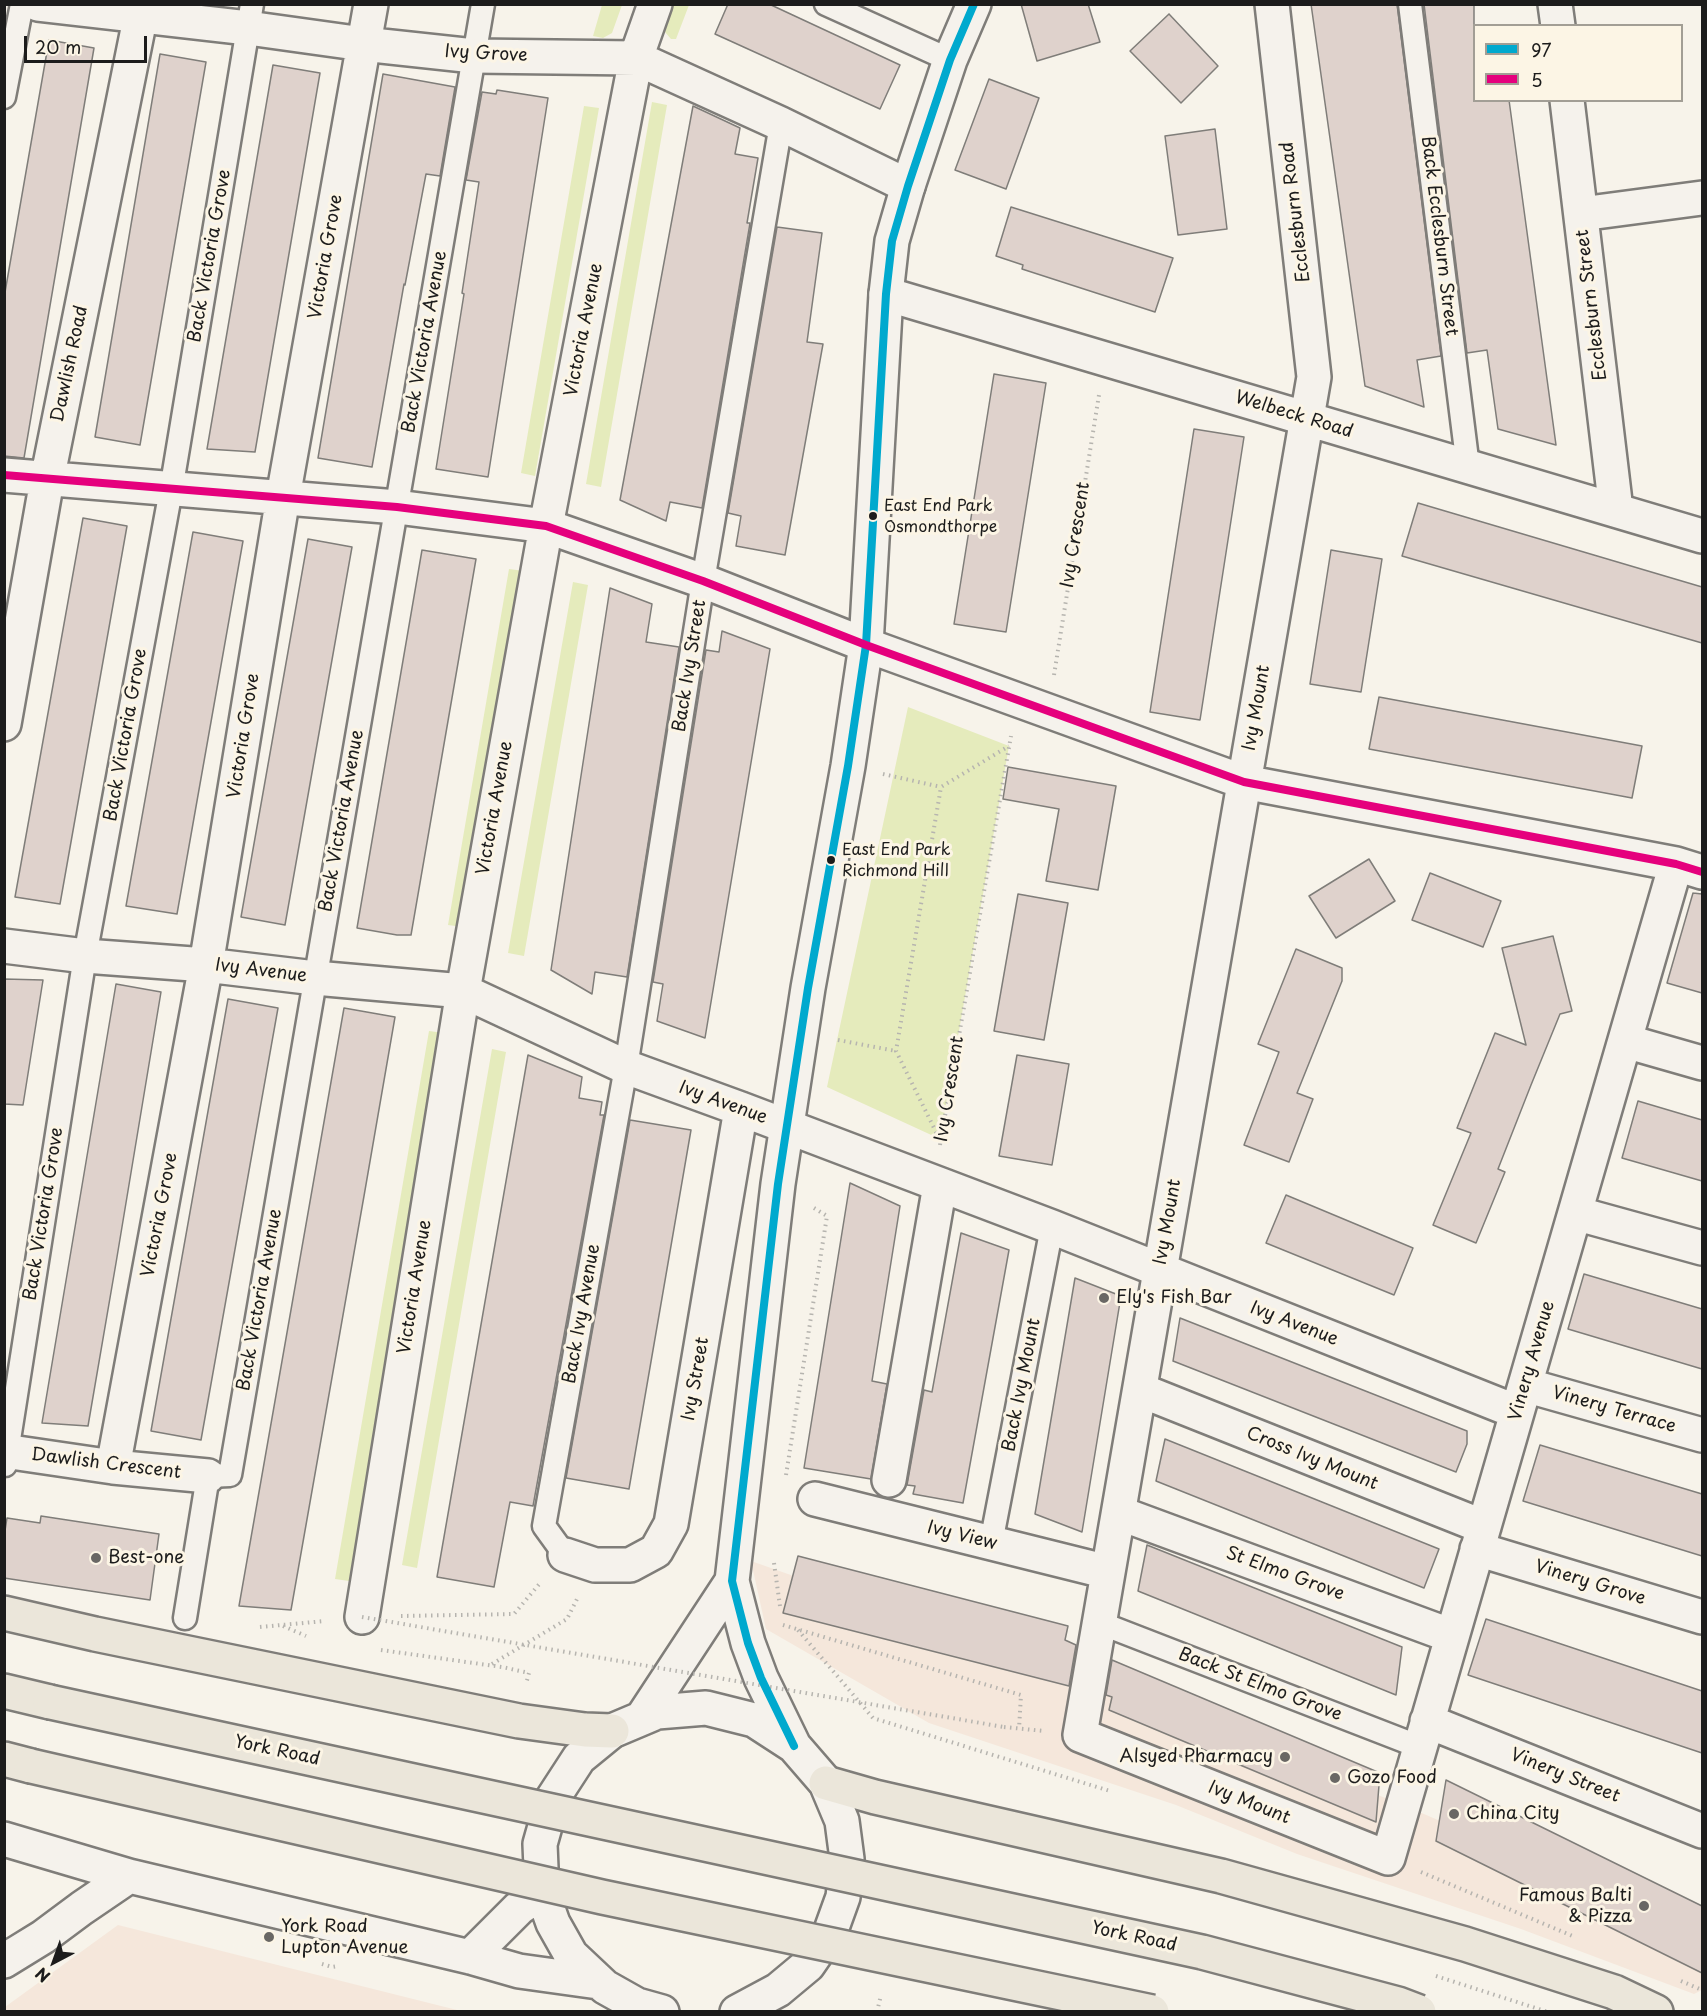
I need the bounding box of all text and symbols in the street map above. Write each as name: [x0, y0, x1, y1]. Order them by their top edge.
scale bar: [27, 24, 150, 62]
legend: [1473, 24, 1683, 102]
text: 20 m: [35, 33, 81, 60]
text: 97: [1531, 36, 1551, 63]
street label: Ivy Grove: [444, 41, 528, 67]
text: 5: [1531, 66, 1543, 93]
street label: Back Ecclesburn Street: [1416, 135, 1462, 337]
street label: Ecclesburn Road: [1277, 140, 1315, 284]
street label: Back Victoria Grove: [184, 168, 236, 344]
street label: Victoria Grove: [304, 193, 348, 321]
street label: Ecclesburn Street: [1572, 228, 1612, 382]
street label: Back Victoria Avenue: [398, 249, 452, 435]
street label: Victoria Avenue: [560, 261, 608, 399]
street label: Dawlish Road: [47, 304, 93, 424]
street label: Welbeck Road: [1233, 387, 1355, 443]
street label: Ivy Crescent: [1057, 481, 1095, 589]
place label: East End Park Osmondthorpe: [884, 497, 997, 535]
marker: East End Park Osmondthorpe: [867, 510, 879, 522]
street label: Back Ivy Street: [669, 598, 711, 734]
street label: Back Victoria Grove: [100, 647, 152, 823]
street label: Ivy Mount: [1239, 664, 1275, 752]
street label: Victoria Grove: [223, 672, 265, 800]
street label: Back Victoria Avenue: [315, 728, 369, 914]
street label: Victoria Avenue: [473, 739, 517, 877]
place label: East End Park Richmond Hill: [842, 841, 950, 879]
marker: East End Park Richmond Hill: [825, 854, 837, 866]
street label: Ivy Avenue: [214, 955, 308, 987]
street label: Ivy Crescent: [931, 1035, 969, 1143]
street label: Ivy Avenue: [676, 1077, 770, 1129]
street label: Back Victoria Grove: [20, 1126, 68, 1302]
street label: Victoria Grove: [137, 1151, 183, 1279]
street label: Ivy Mount: [1150, 1178, 1186, 1266]
street label: Back Victoria Avenue: [233, 1207, 287, 1393]
street label: Victoria Avenue: [394, 1218, 436, 1356]
street label: Back Ivy Avenue: [559, 1242, 605, 1386]
place label: Ely's Fish Bar: [1116, 1287, 1232, 1309]
marker: Ely's Fish Bar: [1097, 1291, 1111, 1305]
street label: Ivy Avenue: [1247, 1297, 1341, 1351]
street label: Vinery Avenue: [1505, 1298, 1559, 1424]
street label: Back Ivy Mount: [998, 1316, 1046, 1454]
street label: Ivy Street: [678, 1335, 714, 1423]
street label: Vinery Terrace: [1550, 1382, 1678, 1438]
street label: Cross Ivy Mount: [1243, 1423, 1381, 1495]
street label: Dawlish Crescent: [30, 1444, 182, 1484]
street label: Ivy View: [925, 1517, 999, 1555]
street label: St Elmo Grove: [1223, 1543, 1347, 1605]
place label: Best-one: [108, 1547, 184, 1569]
marker: Best-one: [89, 1551, 103, 1565]
street label: Vinery Grove: [1532, 1556, 1648, 1610]
street label: Back St Elmo Grove: [1175, 1644, 1345, 1726]
street label: York Road: [232, 1731, 322, 1771]
street label: Vinery Street: [1507, 1744, 1623, 1808]
place label: Alsyed Pharmacy: [1119, 1746, 1273, 1768]
marker: Alsyed Pharmacy: [1278, 1750, 1292, 1764]
place label: Gozo Food: [1347, 1767, 1437, 1789]
marker: Gozo Food: [1328, 1771, 1342, 1785]
street label: Ivy Mount: [1205, 1777, 1293, 1829]
place label: China City: [1466, 1803, 1559, 1825]
marker: China City: [1447, 1807, 1461, 1821]
place label: Famous Balti & Pizza: [1519, 1885, 1632, 1928]
marker: Famous Balti & Pizza: [1637, 1899, 1651, 1913]
place label: York Road Lupton Avenue: [281, 1916, 408, 1958]
street label: York Road: [1089, 1917, 1179, 1957]
marker: York Road Lupton Avenue: [262, 1930, 276, 1944]
north arrow: [24, 1932, 84, 1992]
text: N: [30, 1962, 55, 1989]

